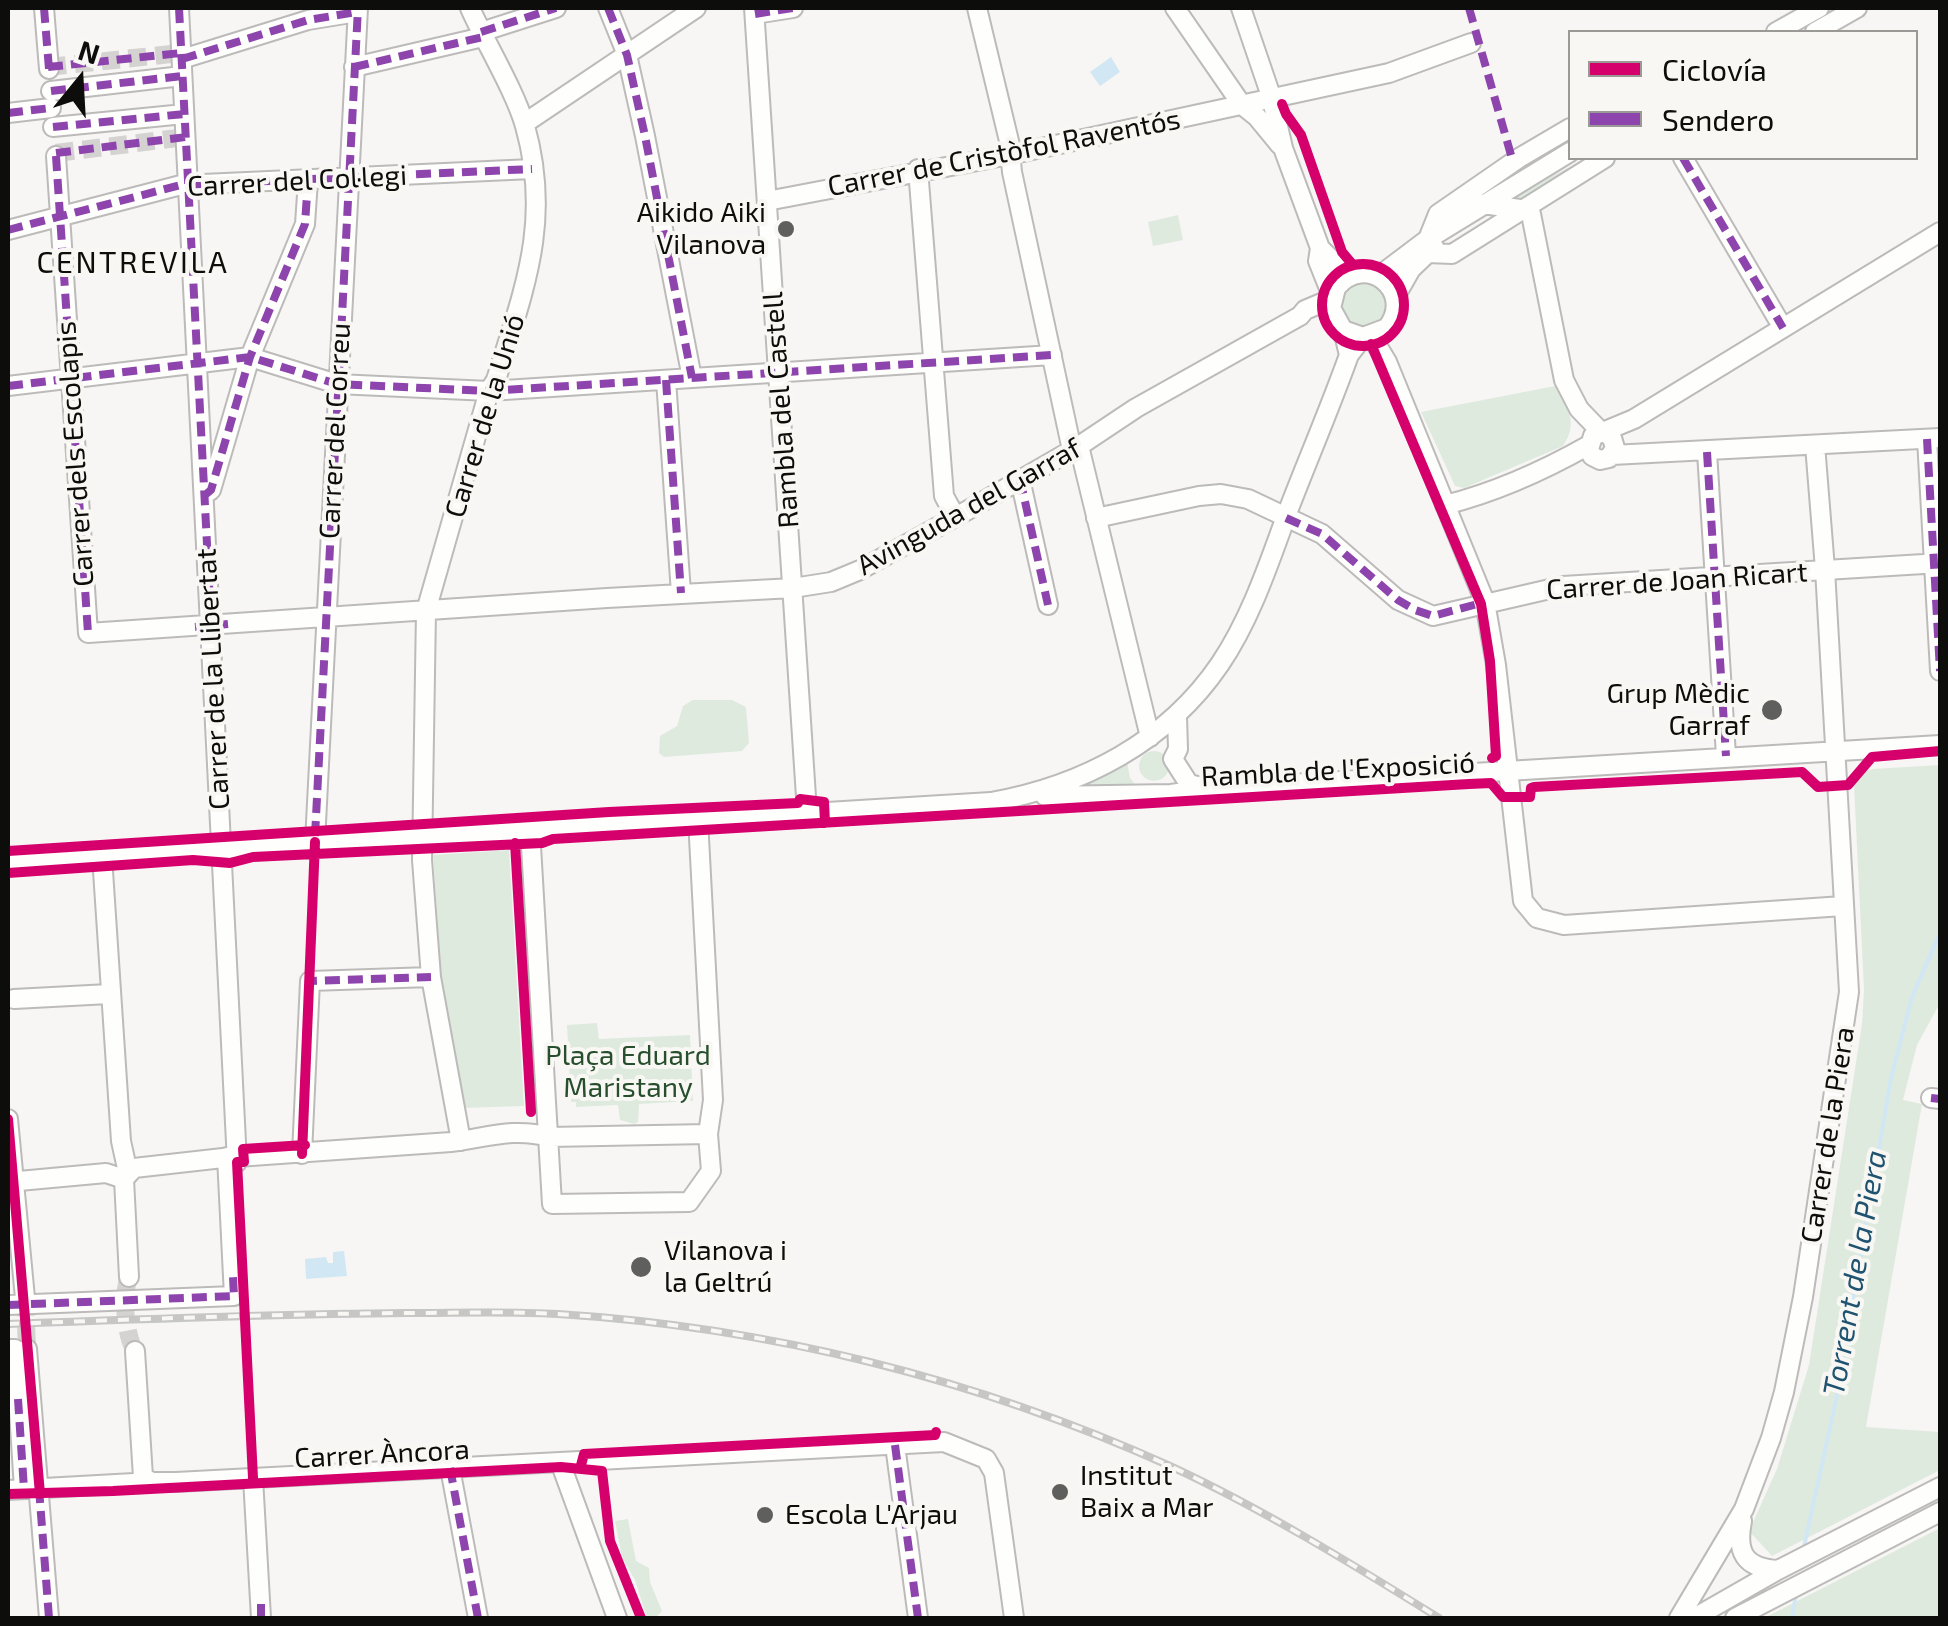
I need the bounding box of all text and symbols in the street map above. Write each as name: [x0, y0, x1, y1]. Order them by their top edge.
north arrow: [30, 30, 130, 130]
legend: [1568, 30, 1918, 160]
text: N: [74, 32, 104, 71]
text: Ciclovía: [1662, 51, 1767, 87]
text: Sendero: [1662, 101, 1774, 137]
street label: Carrer de Cristòfol Raventós: [825, 102, 1183, 204]
street label: Carrer del Col·legi: [186, 158, 408, 204]
place label: Aikido Aiki Vilanova: [637, 196, 766, 262]
marker: Aikido Aiki Vilanova: [775, 218, 797, 240]
district label: CENTREVILA: [36, 245, 230, 281]
street label: Rambla del Castell: [756, 291, 806, 529]
street label: Carrer de la Unió: [438, 310, 532, 522]
street label: Carrer dels Escolapis: [49, 320, 101, 588]
street label: Carrer del Correu: [313, 322, 357, 540]
street label: Avinguda del Garraf: [851, 431, 1087, 583]
street label: Carrer de la Llibertat: [189, 547, 237, 811]
street label: Carrer de Joan Ricart: [1545, 555, 1809, 607]
place label: Grup Mèdic Garraf: [1606, 677, 1750, 743]
marker: Grup Mèdic Garraf: [1759, 697, 1785, 723]
street label: Rambla de l'Exposició: [1200, 746, 1476, 794]
street label: Carrer de la Piera: [1794, 1025, 1862, 1245]
park label: Plaça Eduard Maristany: [545, 1039, 711, 1105]
water label: Torrent de la Piera: [1816, 1147, 1894, 1399]
place label: Vilanova i la Geltrú: [664, 1234, 787, 1300]
marker: Vilanova i la Geltrú: [628, 1254, 654, 1280]
street label: Carrer Àncora: [293, 1433, 471, 1475]
place label: Institut Baix a Mar: [1080, 1459, 1213, 1525]
marker: Institut Baix a Mar: [1049, 1481, 1071, 1503]
place label: Escola L'Arjau: [785, 1498, 958, 1532]
marker: Escola L'Arjau: [754, 1504, 776, 1526]

